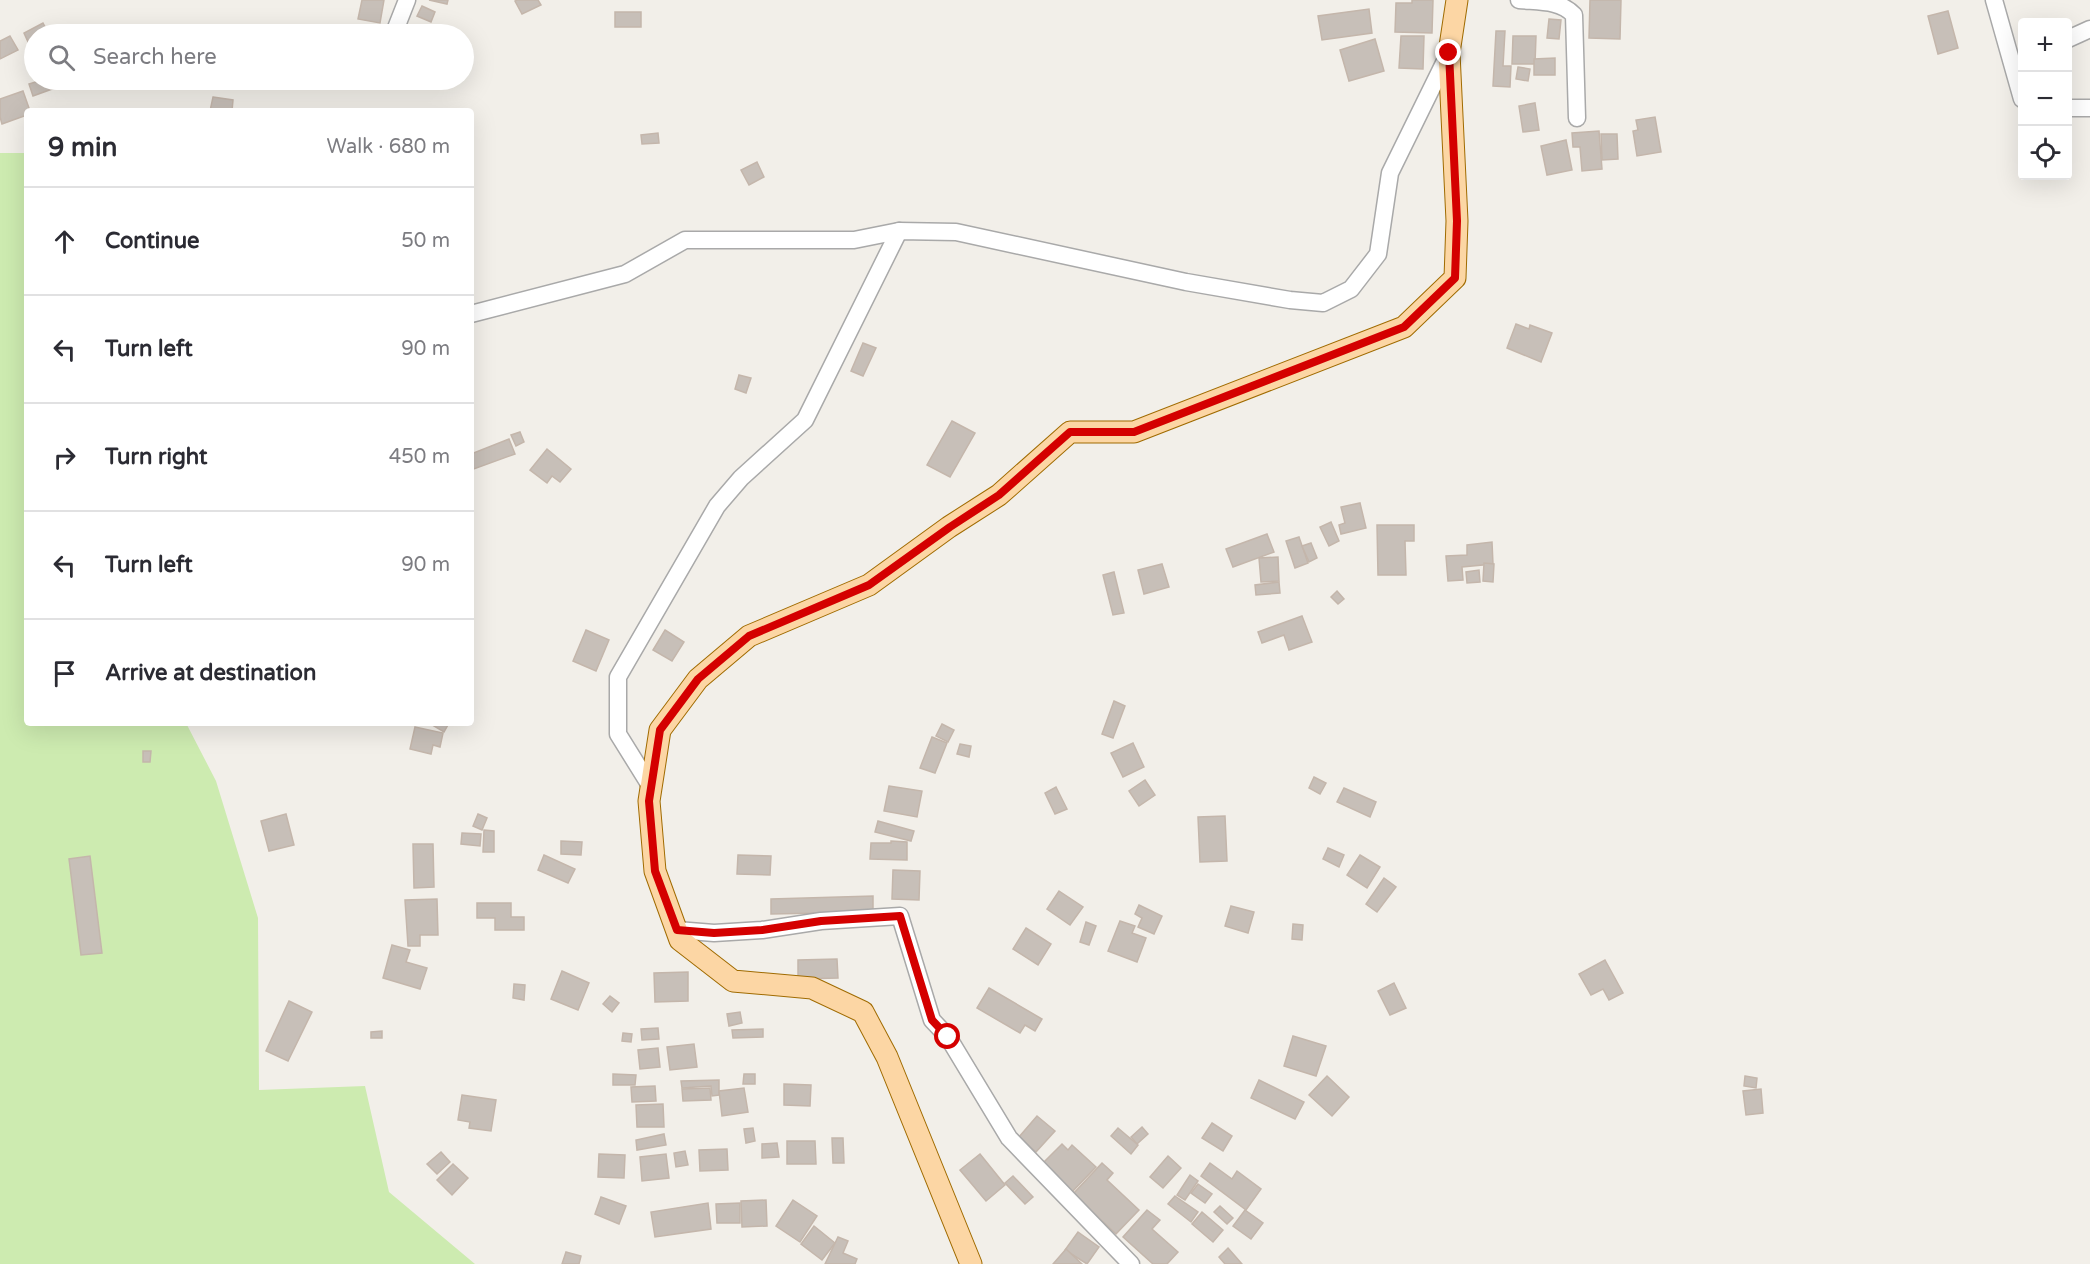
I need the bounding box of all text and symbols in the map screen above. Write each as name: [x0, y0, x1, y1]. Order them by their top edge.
map controls: [2018, 18, 2072, 180]
button: +: [2018, 18, 2072, 72]
search box: [24, 24, 474, 90]
route end: [1435, 39, 1461, 65]
icon: search: [45, 41, 78, 74]
text: Search here: [93, 44, 217, 70]
button: −: [2018, 72, 2072, 126]
button: locate: [2018, 126, 2072, 180]
text: 9 min: [48, 132, 117, 163]
text: Walk · 680 m: [327, 135, 450, 159]
icon: ahead: [48, 225, 81, 258]
text: Continue: [105, 228, 200, 254]
text: 50 m: [401, 229, 450, 253]
icon: left: [48, 333, 81, 366]
text: Turn left: [105, 336, 193, 362]
text: 90 m: [401, 337, 450, 361]
icon: right: [48, 441, 81, 474]
text: Turn right: [105, 444, 207, 470]
text: 450 m: [389, 445, 450, 469]
icon: left: [48, 549, 81, 582]
text: Turn left: [105, 552, 193, 578]
text: 90 m: [401, 553, 450, 577]
icon: arrive: [48, 657, 81, 690]
text: Arrive at destination: [105, 660, 316, 686]
route start: [934, 1023, 960, 1049]

